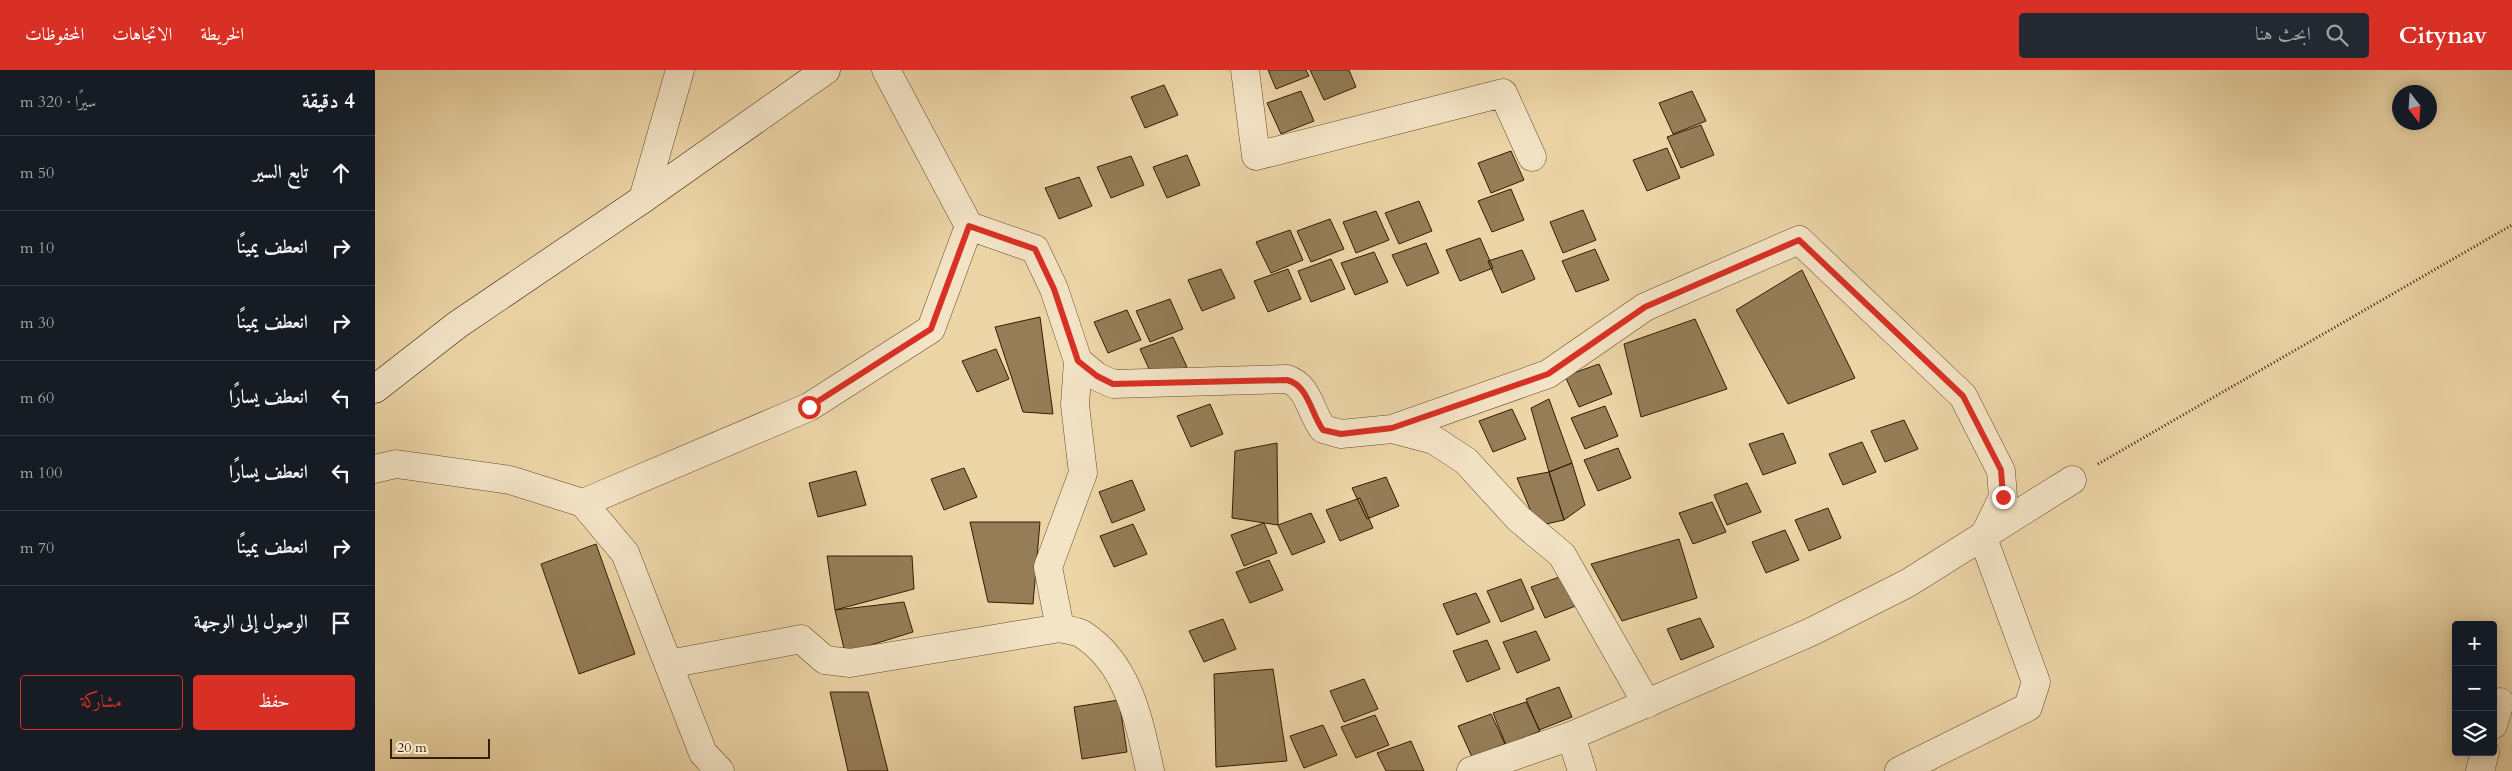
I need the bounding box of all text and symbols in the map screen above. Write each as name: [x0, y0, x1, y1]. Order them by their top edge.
search box: [2019, 13, 2369, 58]
text: Citynav: [2399, 19, 2487, 52]
text: ابحث هنا: [2255, 21, 2311, 47]
icon: search: [2323, 21, 2351, 49]
text: المحفوظات: [25, 22, 84, 47]
text: الاتجاهات: [112, 22, 172, 47]
text: الخريطة: [200, 22, 244, 47]
north arrow: [2392, 85, 2437, 130]
text: 4 دقيقة: [302, 87, 355, 116]
text: سيرًا · 320 m: [20, 91, 96, 113]
text: تابع السير: [253, 159, 308, 185]
icon: ahead: [327, 159, 355, 187]
text: 50 m: [20, 162, 54, 184]
text: انعطف يمينًا: [237, 234, 308, 260]
icon: right: [327, 234, 355, 262]
text: 10 m: [20, 237, 54, 259]
text: انعطف يمينًا: [237, 309, 308, 335]
icon: right: [327, 309, 355, 337]
text: 30 m: [20, 312, 54, 334]
text: انعطف يسارًا: [229, 384, 308, 410]
icon: left: [327, 384, 355, 412]
text: 60 m: [20, 387, 54, 409]
route start: [798, 396, 821, 419]
text: انعطف يسارًا: [229, 459, 308, 485]
icon: left: [327, 459, 355, 487]
text: 100 m: [20, 462, 62, 484]
route end: [1992, 486, 2015, 509]
text: انعطف يمينًا: [237, 534, 308, 560]
icon: right: [327, 534, 355, 562]
text: 70 m: [20, 537, 54, 559]
text: الوصول إلى الوجهة: [194, 609, 308, 635]
icon: arrive: [327, 609, 355, 637]
map controls: [2452, 621, 2497, 756]
button: +: [2452, 621, 2497, 666]
button: −: [2452, 666, 2497, 711]
button: مشاركة: [20, 675, 183, 730]
button: حفظ: [193, 675, 355, 730]
button: layers: [2452, 711, 2497, 756]
scale bar: [390, 736, 490, 759]
text: 20 m: [397, 738, 427, 757]

